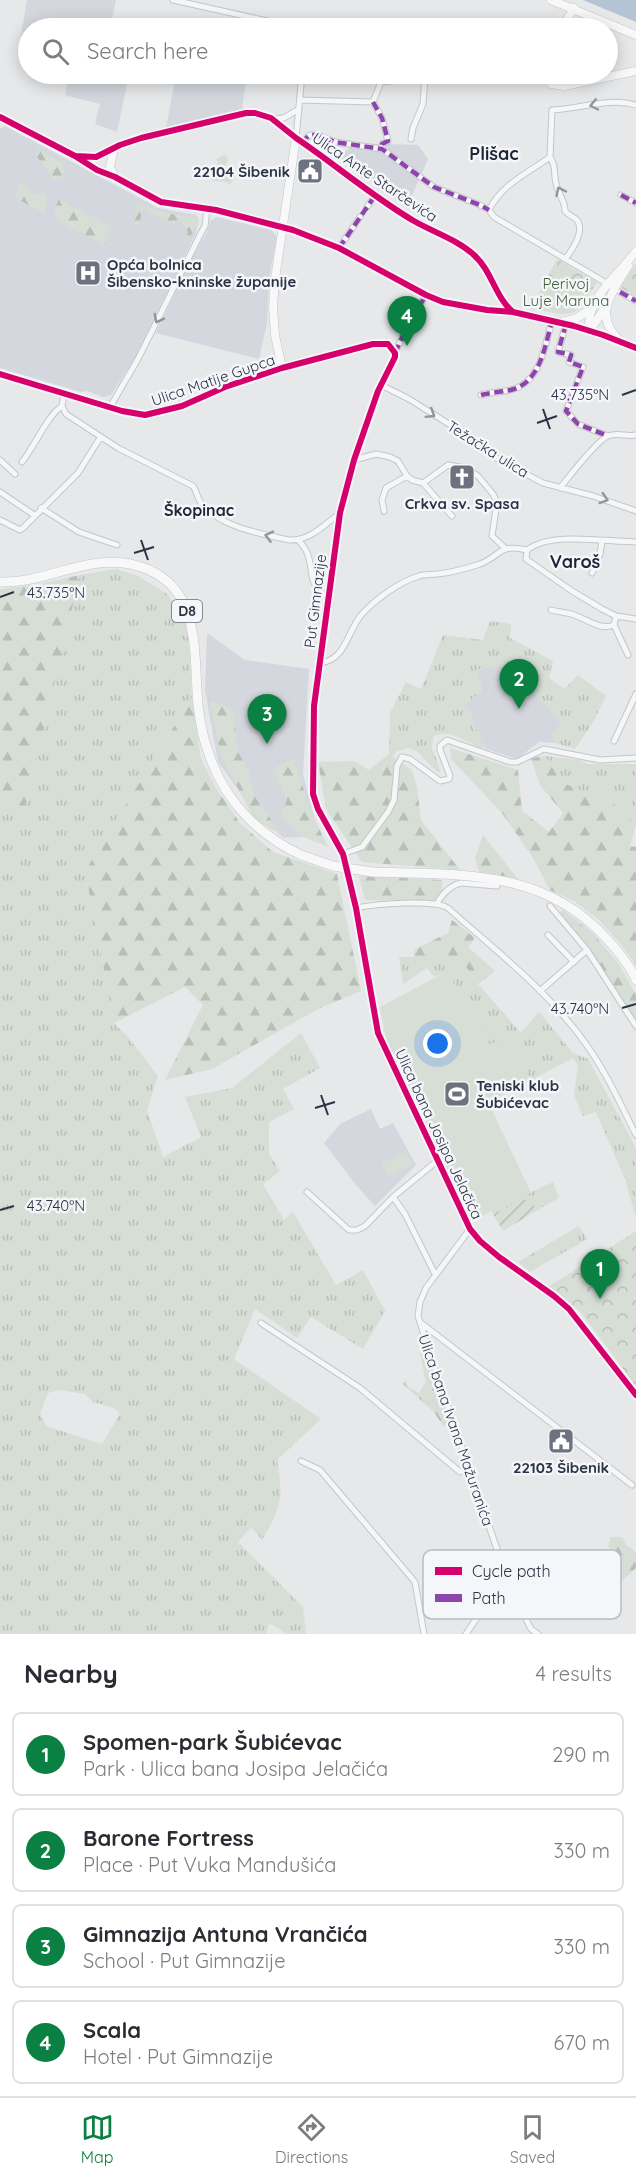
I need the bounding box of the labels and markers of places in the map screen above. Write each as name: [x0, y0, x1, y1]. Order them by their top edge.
public building icon: 22104 Šibenik: [295, 156, 325, 186]
place label: 22104 Šibenik: [193, 162, 290, 181]
place label: Opća bolnica Šibensko-kninske županije: [107, 255, 296, 291]
hospital icon: Opća bolnica Šibensko-kninske županije: [73, 258, 103, 288]
pin: 4: [388, 296, 426, 346]
church icon: Crkva sv. Spasa: [447, 462, 477, 492]
place label: Crkva sv. Spasa: [405, 494, 519, 513]
pin: 2: [500, 660, 538, 709]
pin: 3: [248, 694, 286, 744]
place label: Teniski klub Šubićevac: [476, 1076, 559, 1112]
sports icon: Teniski klub Šubićevac: [442, 1079, 472, 1109]
pin: 1: [580, 1250, 620, 1299]
public building icon: 22103 Šibenik: [546, 1426, 576, 1456]
place label: 22103 Šibenik: [513, 1458, 609, 1477]

